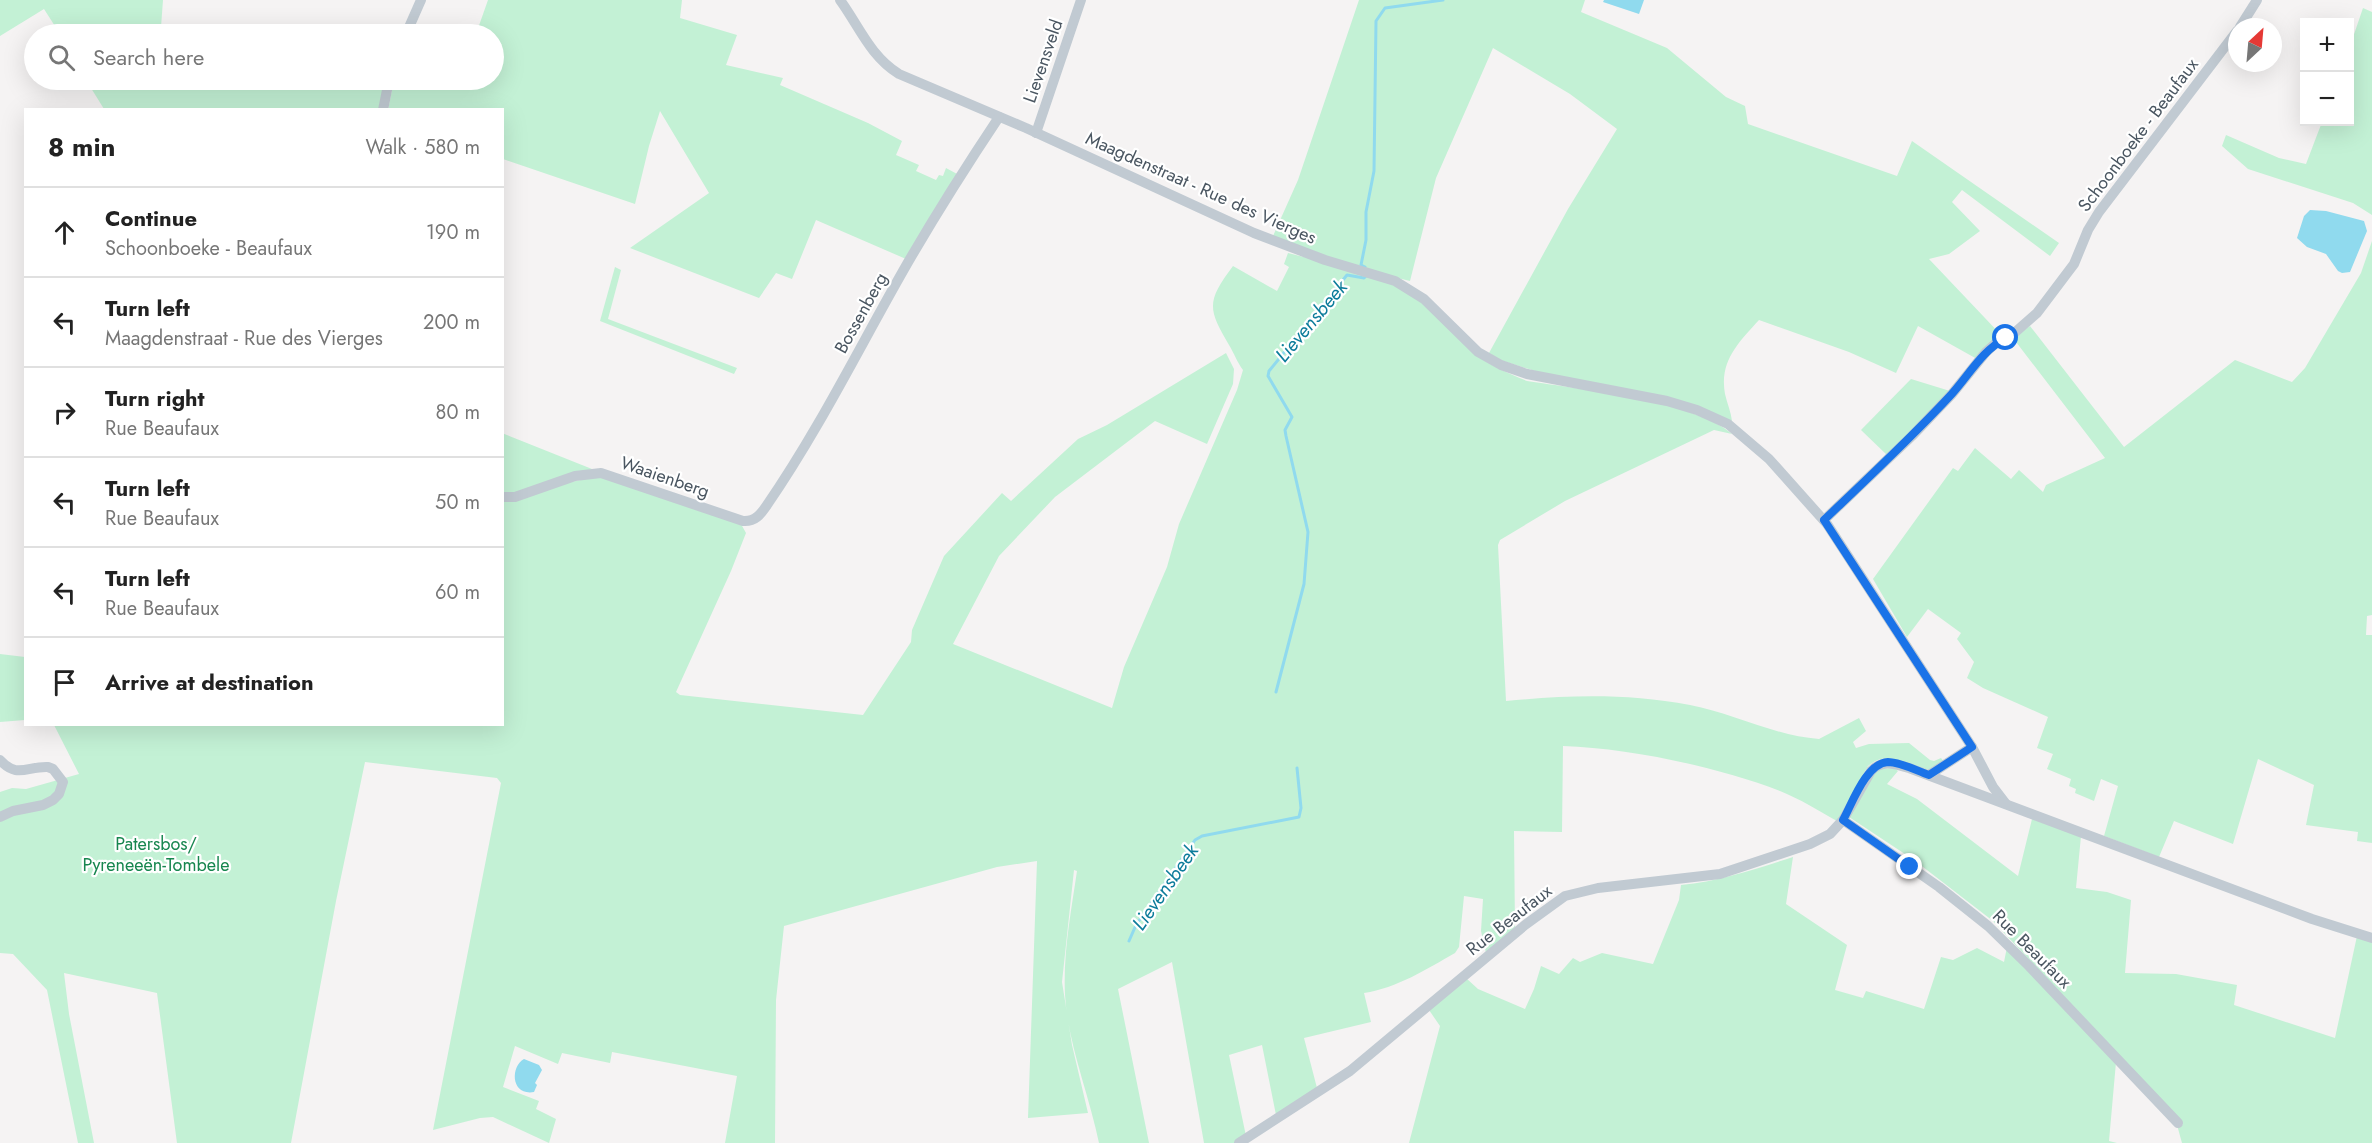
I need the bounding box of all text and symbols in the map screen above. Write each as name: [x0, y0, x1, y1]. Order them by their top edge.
street label: Lievensveld: [1017, 16, 1069, 106]
north arrow: [2228, 18, 2282, 72]
map controls: [2300, 18, 2354, 126]
button: +: [2300, 18, 2354, 72]
search box: [24, 24, 504, 90]
icon: search: [45, 41, 78, 74]
text: Search here: [93, 41, 204, 73]
street label: Schoonboeke - Beaufaux: [2072, 53, 2205, 217]
button: −: [2300, 72, 2354, 126]
street label: Maagdenstraat - Rue des Vierges: [1082, 125, 1320, 251]
text: 8 min: [48, 128, 116, 166]
text: Walk · 580 m: [365, 133, 480, 162]
text: Continue: [105, 202, 197, 234]
icon: ahead: [48, 216, 81, 249]
text: 190 m: [426, 218, 480, 247]
text: Schoonboeke - Beaufaux: [105, 234, 312, 263]
street label: Bossenberg: [828, 268, 894, 358]
water label: Lievensbeek: [1268, 273, 1355, 369]
text: Turn left: [105, 292, 190, 324]
icon: left: [48, 306, 81, 339]
text: 200 m: [423, 308, 480, 337]
text: Maagdenstraat - Rue des Vierges: [105, 324, 383, 353]
route start: [1992, 324, 2018, 350]
text: Turn right: [105, 382, 205, 414]
icon: right: [48, 396, 81, 429]
text: 80 m: [435, 398, 480, 427]
text: Rue Beaufaux: [105, 414, 219, 443]
street label: Waaienberg: [617, 450, 713, 504]
text: Turn left: [105, 472, 190, 504]
icon: left: [48, 486, 81, 519]
text: 50 m: [435, 488, 480, 517]
text: Rue Beaufaux: [105, 504, 219, 533]
text: Turn left: [105, 562, 190, 594]
icon: left: [48, 576, 81, 609]
text: 60 m: [435, 578, 480, 607]
text: Rue Beaufaux: [105, 594, 219, 623]
icon: arrive: [48, 666, 81, 699]
text: Arrive at destination: [105, 666, 314, 698]
park label: Patersbos/ Pyreneeën-Tombele: [83, 831, 229, 878]
water label: Lievensbeek: [1125, 837, 1207, 936]
route end: [1896, 853, 1922, 879]
street label: Rue Beaufaux: [1461, 878, 1558, 962]
street label: Rue Beaufaux: [1987, 904, 2078, 995]

